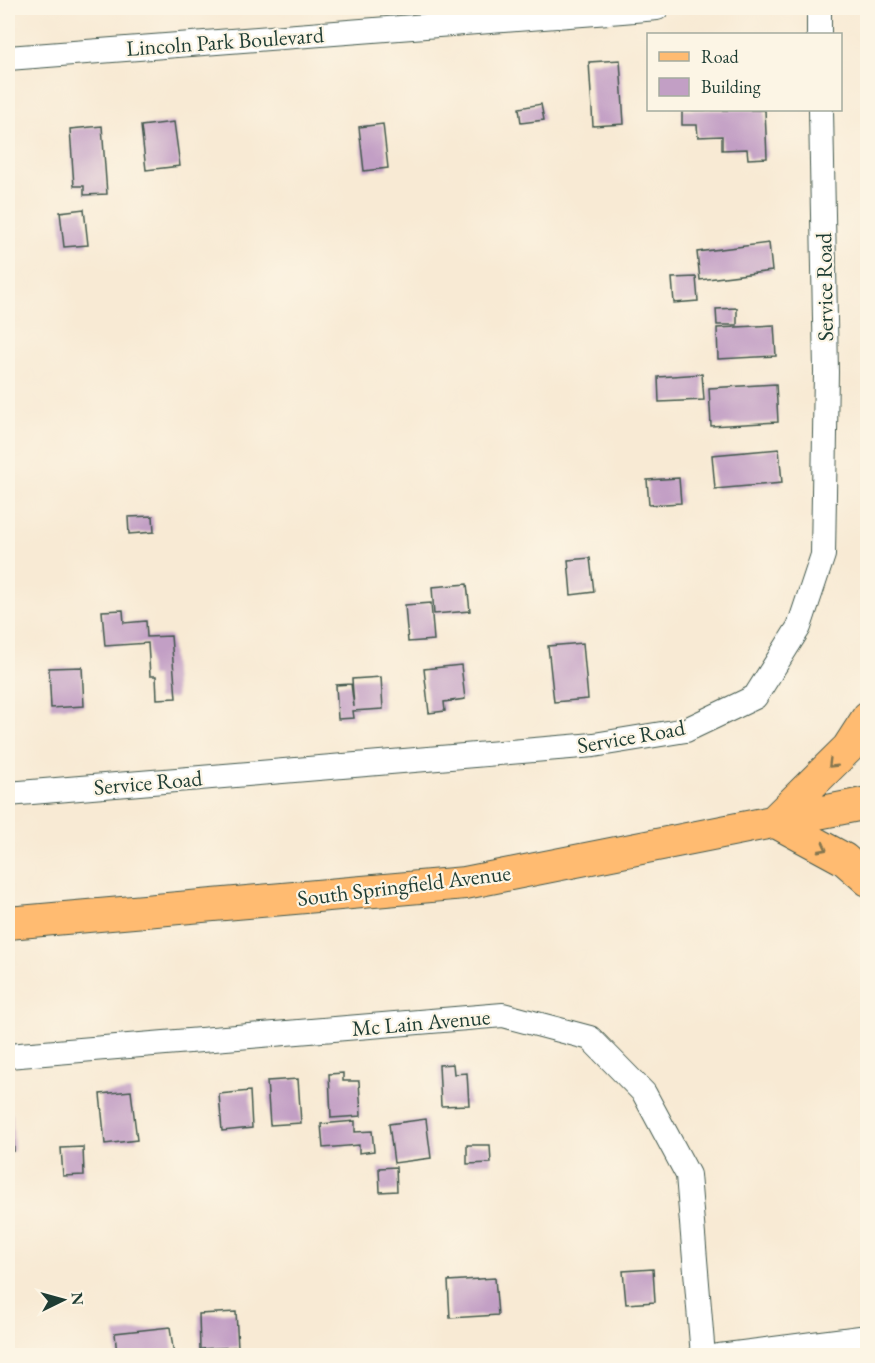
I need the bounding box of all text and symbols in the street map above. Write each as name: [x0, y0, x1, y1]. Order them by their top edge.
street label: Lincoln Park Boulevard: [125, 20, 326, 63]
legend: [647, 33, 842, 111]
text: Road: [701, 45, 740, 68]
text: Building: [701, 75, 761, 98]
street label: Service Road: [809, 232, 840, 342]
street label: Service Road: [575, 713, 688, 760]
one-way arrow: [829, 756, 840, 767]
street label: Service Road: [93, 763, 204, 802]
one-way arrow: [816, 841, 827, 852]
street label: South Springfield Avenue: [296, 858, 513, 913]
street label: Mc Lain Avenue: [351, 1002, 492, 1043]
north arrow: [33, 1270, 93, 1330]
text: N: [66, 1291, 88, 1306]

